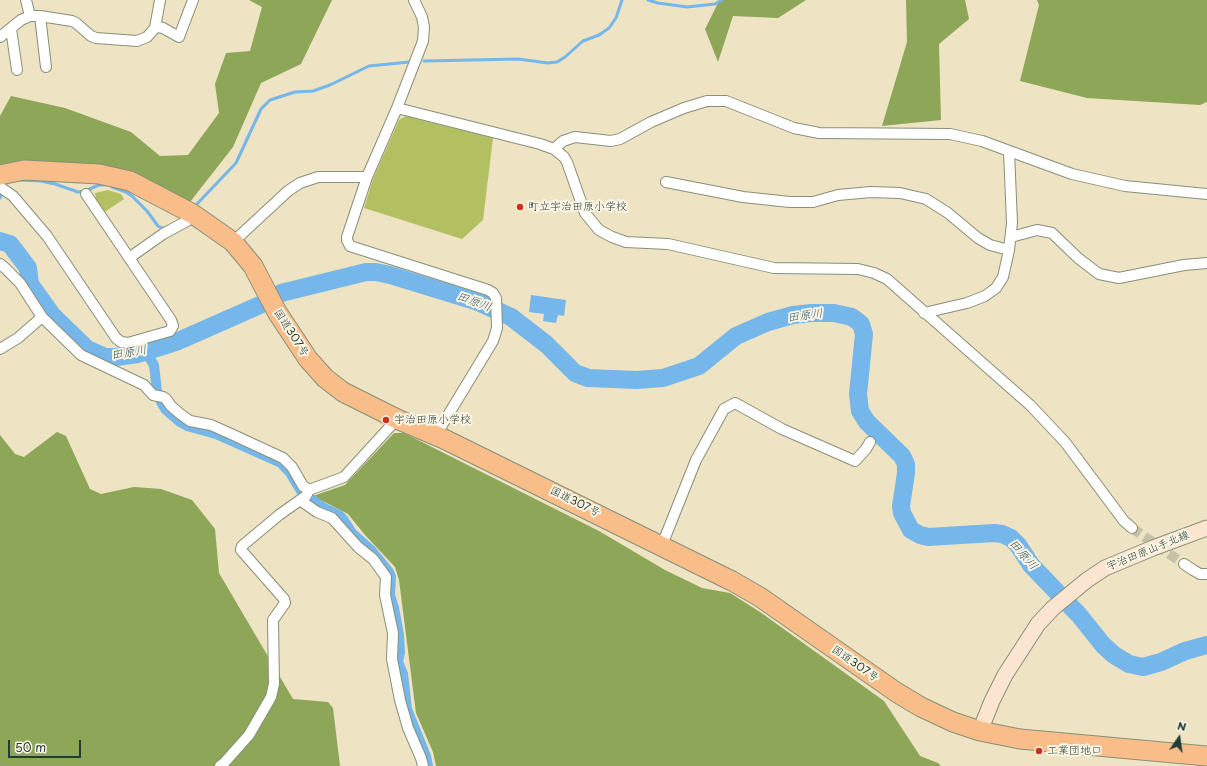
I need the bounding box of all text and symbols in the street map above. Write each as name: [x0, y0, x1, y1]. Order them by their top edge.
place label: 町立宇治田原小学校: [528, 200, 627, 214]
marker: 町立宇治田原小学校: [515, 202, 525, 212]
water label: 田原川: [455, 289, 493, 315]
water label: 田原川: [786, 306, 824, 326]
street label: 国道307号: [271, 307, 311, 359]
water label: 田原川: [110, 343, 148, 363]
place label: 宇治田原小学校: [394, 413, 471, 427]
marker: 宇治田原小学校: [381, 415, 391, 425]
street label: 国道307号: [548, 484, 602, 520]
street label: 宇治田原山手北線: [1105, 528, 1191, 574]
water label: 田原川: [1006, 537, 1040, 573]
street label: 国道307号: [829, 643, 881, 685]
text: N: [1176, 717, 1188, 735]
north arrow: [1159, 718, 1199, 758]
scale bar: [10, 732, 83, 758]
text: 50 m: [15, 738, 46, 756]
place label: 工業団地口: [1047, 744, 1102, 758]
marker: 工業団地口: [1034, 746, 1044, 756]

